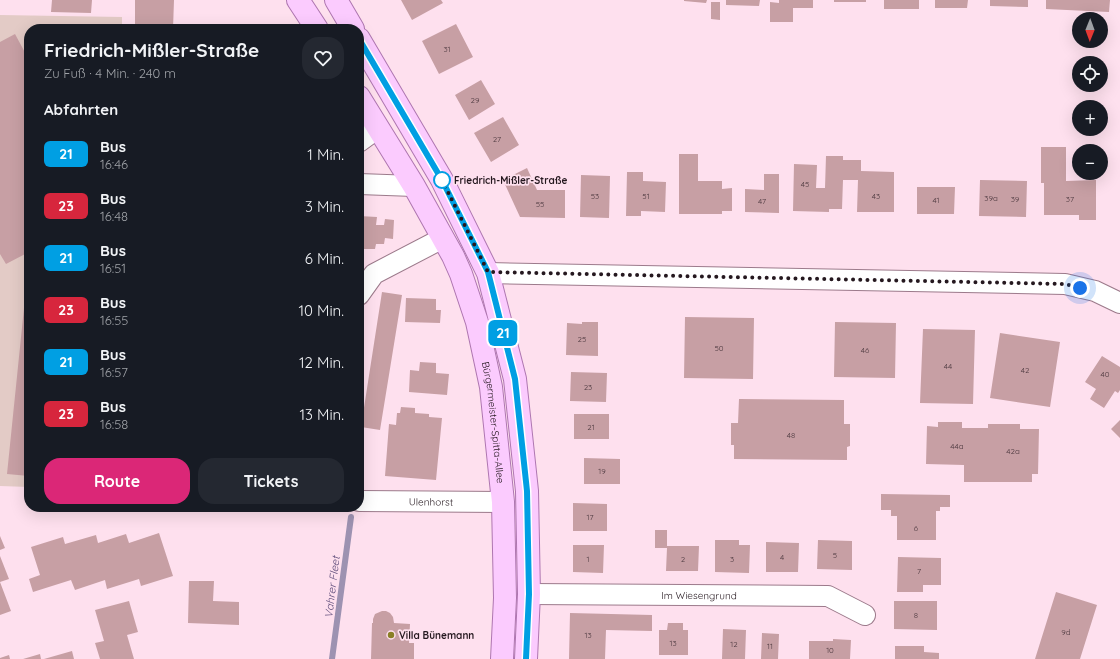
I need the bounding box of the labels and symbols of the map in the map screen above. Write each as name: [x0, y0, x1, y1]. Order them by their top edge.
north arrow: [1072, 12, 1108, 48]
house number: 31: [443, 44, 451, 54]
house number: 29: [471, 95, 480, 105]
house number: 27: [493, 134, 501, 144]
marker: Friedrich-Mißler-Straße: [433, 171, 451, 189]
place label: Friedrich-Mißler-Straße: [454, 174, 567, 187]
house number: 45: [801, 179, 809, 189]
house number: 53: [591, 191, 599, 201]
house number: 51: [642, 191, 650, 201]
house number: 43: [872, 191, 880, 201]
house number: 39a: [984, 193, 998, 203]
house number: 39: [1011, 194, 1020, 204]
house number: 37: [1066, 194, 1074, 204]
house number: 41: [932, 195, 940, 205]
house number: 47: [758, 196, 766, 206]
house number: 55: [536, 199, 544, 209]
your location: [1070, 278, 1090, 298]
line badge: 21: [485, 320, 521, 346]
house number: 25: [578, 334, 586, 344]
house number: 50: [714, 343, 724, 353]
house number: 46: [861, 345, 870, 355]
street label: Bürgermeister-Spitta-Allee: [479, 360, 508, 484]
house number: 44: [944, 361, 952, 371]
house number: 42: [1021, 365, 1030, 375]
house number: 40: [1101, 369, 1110, 379]
house number: 23: [584, 382, 592, 392]
house number: 21: [587, 422, 595, 432]
house number: 48: [787, 430, 795, 440]
house number: 44a: [950, 441, 964, 451]
house number: 42a: [1006, 446, 1020, 456]
house number: 19: [598, 466, 606, 476]
street label: Ulenhorst: [409, 495, 454, 508]
house number: 17: [586, 512, 594, 522]
house number: 6: [914, 523, 919, 533]
house number: 5: [833, 550, 837, 560]
house number: 4: [780, 552, 784, 562]
water label: Vahrer Fleet: [321, 554, 343, 619]
house number: 1: [587, 554, 590, 564]
house number: 2: [681, 554, 686, 564]
house number: 3: [730, 554, 734, 564]
house number: 7: [917, 566, 921, 576]
street label: Im Wiesengrund: [661, 588, 737, 602]
house number: 8: [914, 610, 918, 620]
house number: 9d: [1061, 627, 1071, 637]
place label: Villa Bünemann: [399, 629, 474, 642]
marker: Villa Bünemann: [386, 630, 396, 640]
house number: 13: [584, 630, 592, 640]
house number: 13: [669, 638, 677, 648]
house number: 12: [730, 639, 738, 649]
house number: 11: [767, 641, 773, 651]
house number: 10: [826, 645, 834, 655]

